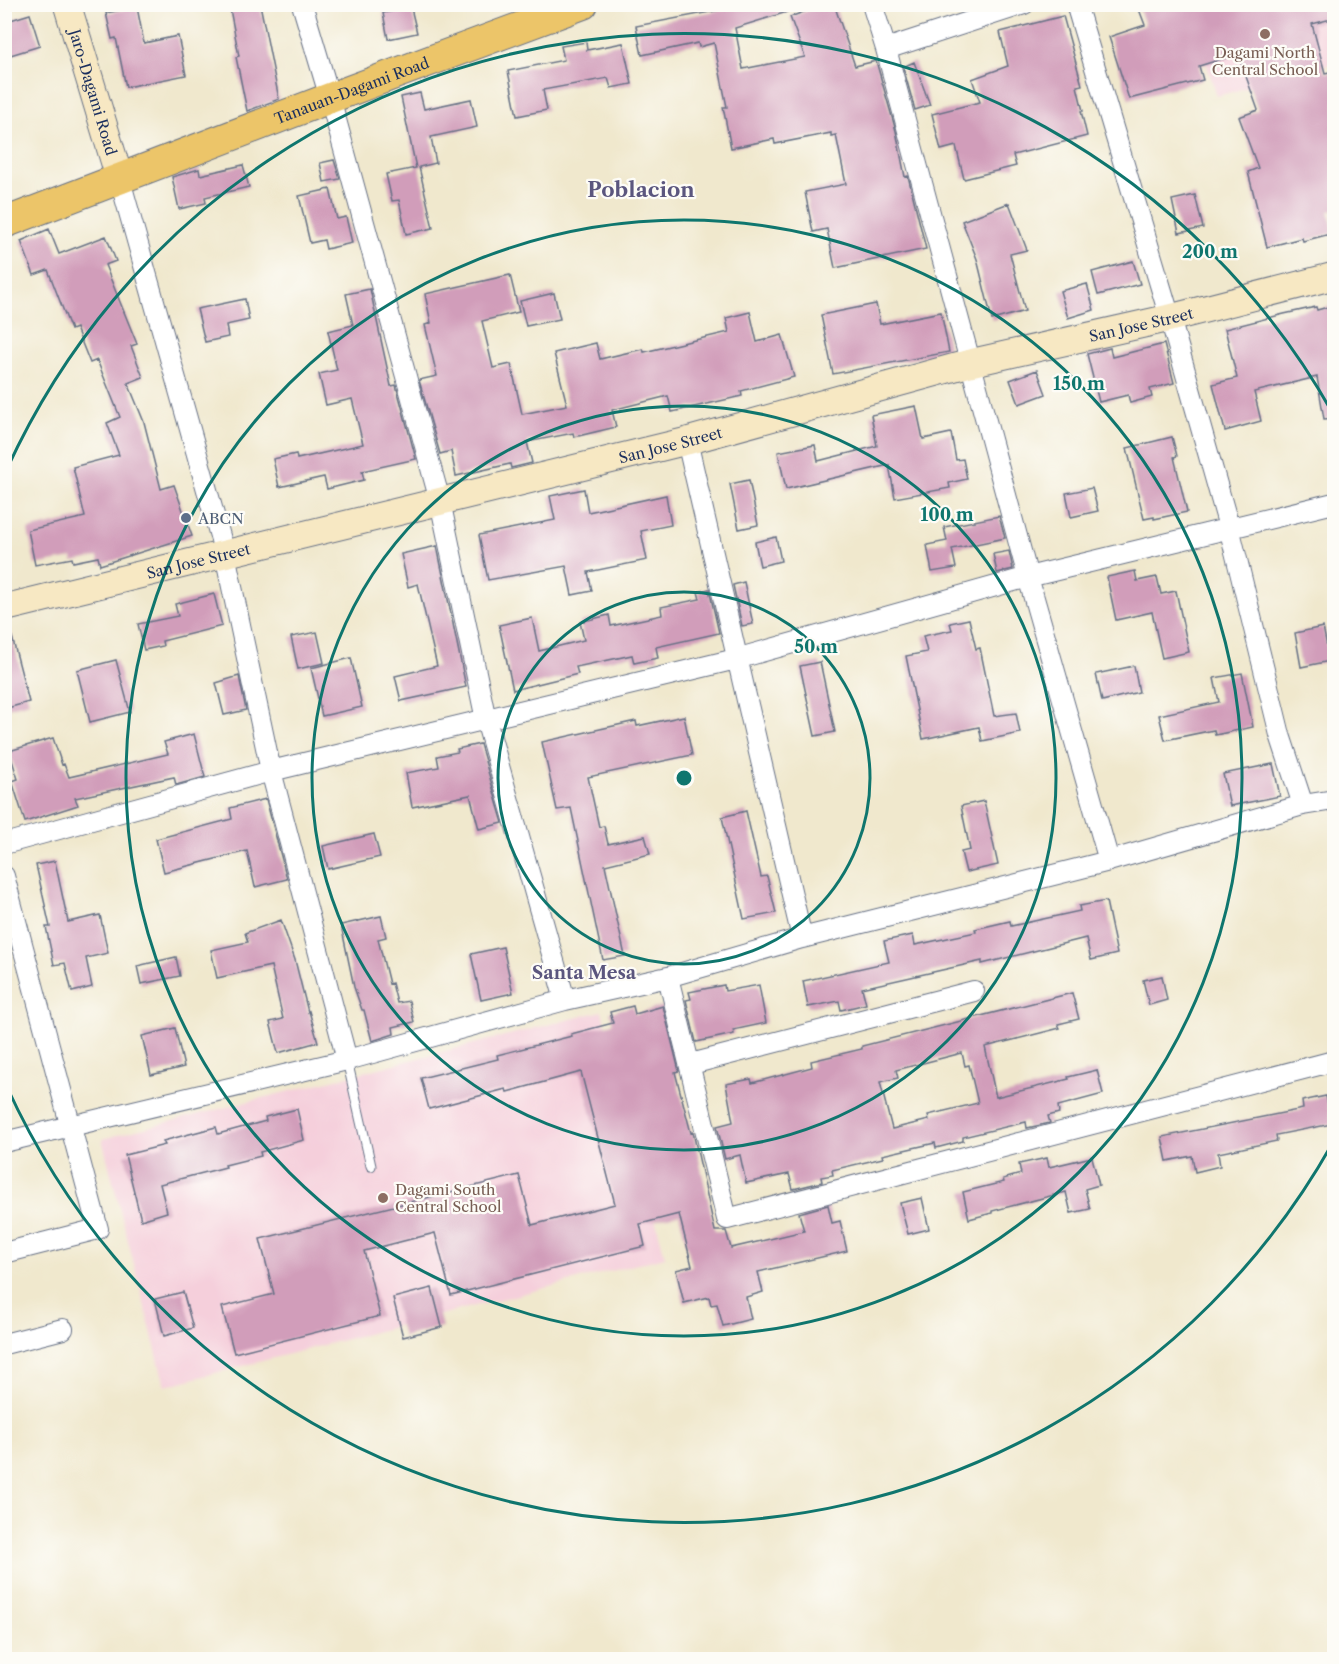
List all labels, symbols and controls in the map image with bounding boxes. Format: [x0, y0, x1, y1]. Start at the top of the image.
street label: Jaro-Dagami Road [65, 25, 121, 157]
marker: Dagami North Central School [1258, 27, 1272, 41]
place label: Dagami North Central School [1212, 43, 1319, 79]
street label: Tanauan-Dagami Road [271, 53, 432, 128]
district label: Poblacion [587, 177, 695, 202]
text: 200 m [1182, 241, 1238, 263]
street label: San Jose Street [1087, 303, 1196, 345]
text: 150 m [1053, 373, 1105, 395]
street label: San Jose Street [617, 422, 725, 467]
text: 100 m [920, 504, 974, 526]
place label: ABCN [197, 509, 244, 528]
marker: ABCN [179, 511, 193, 525]
street label: San Jose Street [144, 539, 253, 582]
text: 50 m [794, 636, 838, 658]
centre of rings [674, 768, 694, 788]
district label: Santa Mesa [532, 962, 637, 984]
place label: Dagami South Central School [395, 1180, 502, 1216]
marker: Dagami South Central School [376, 1191, 390, 1205]

